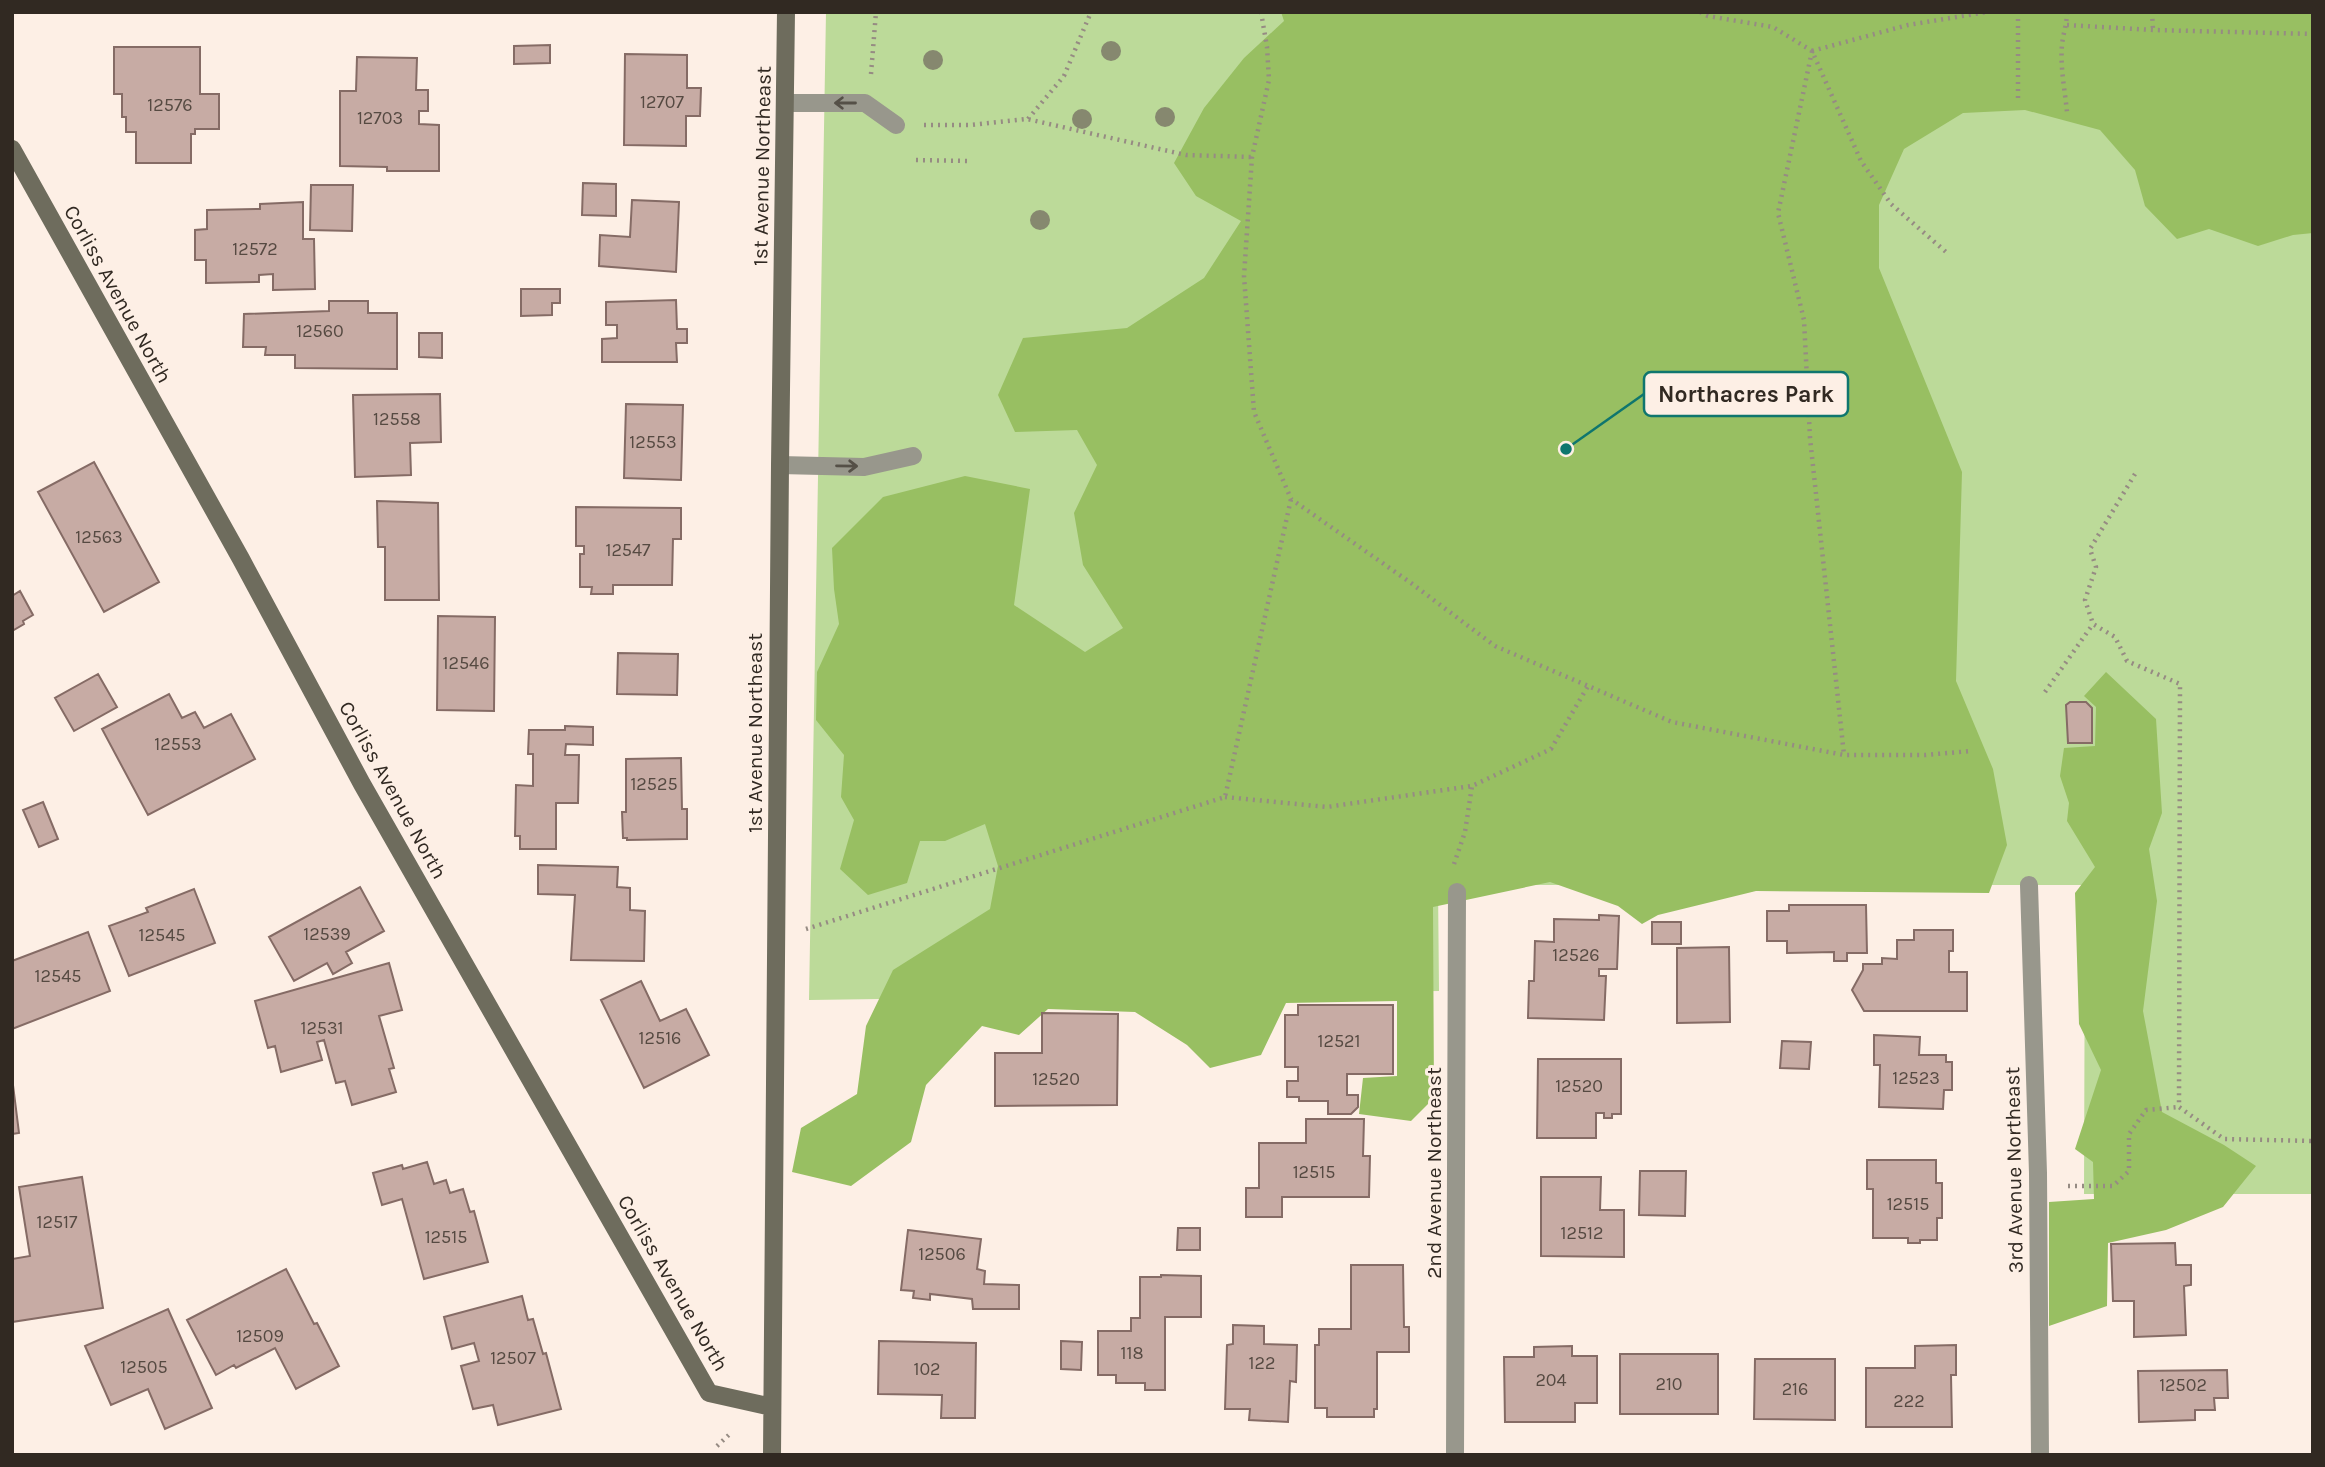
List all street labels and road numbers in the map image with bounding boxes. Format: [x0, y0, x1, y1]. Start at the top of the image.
street label: 1st Avenue Northeast [748, 66, 776, 266]
street label: Corliss Avenue North [59, 201, 177, 387]
street label: 1st Avenue Northeast [743, 633, 767, 833]
street label: Corliss Avenue North [334, 697, 452, 883]
street label: 3rd Avenue Northeast [2000, 1066, 2028, 1274]
street label: 2nd Avenue Northeast [1422, 1067, 1446, 1279]
street label: Corliss Avenue North [613, 1191, 733, 1375]

